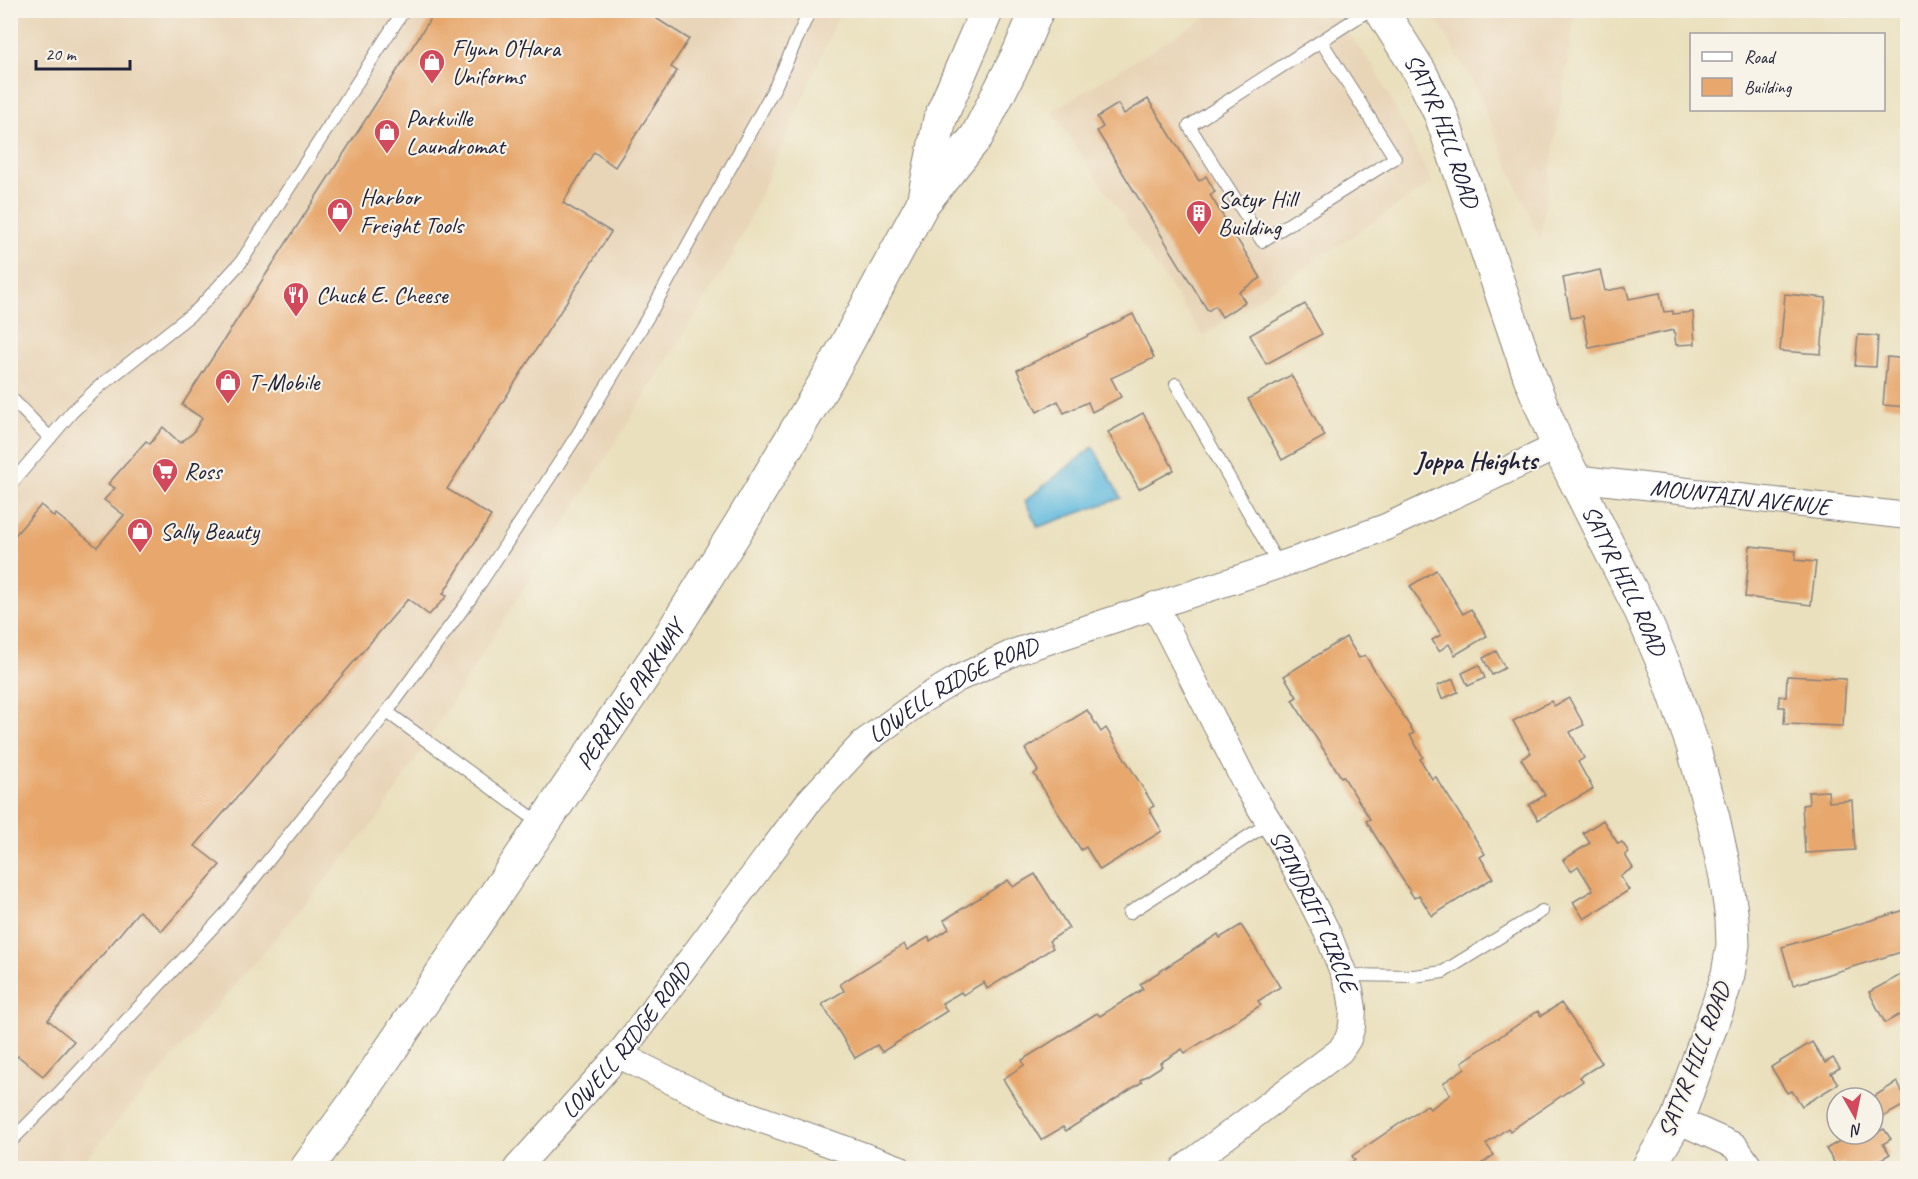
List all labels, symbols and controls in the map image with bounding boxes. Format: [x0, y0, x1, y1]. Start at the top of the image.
scale bar [36, 33, 130, 71]
place label: Flynn O’Hara Uniforms [452, 33, 561, 91]
legend [1690, 33, 1885, 111]
text: 20 m [45, 43, 78, 65]
text: Road [1744, 46, 1777, 68]
shop icon: Flynn O’Hara Uniforms [417, 47, 447, 85]
street label: SATYR HILL ROAD [1397, 48, 1487, 213]
text: Building [1744, 76, 1793, 98]
place label: Parkville Laundromat [406, 103, 507, 161]
shop icon: Parkville Laundromat [372, 117, 402, 155]
place label: Harbor Freight Tools [360, 182, 465, 240]
place label: Satyr Hill Building [1218, 184, 1301, 242]
shop icon: Harbor Freight Tools [325, 196, 355, 234]
building icon: Satyr Hill Building [1184, 198, 1214, 236]
restaurant icon: Chuck E. Cheese [281, 280, 311, 318]
place label: Chuck E. Cheese [316, 280, 450, 310]
shop icon: T-Mobile [213, 367, 243, 405]
place label: T-Mobile [248, 367, 322, 397]
district label: Joppa Heights [1413, 444, 1540, 477]
supermarket icon: Ross [150, 456, 180, 494]
place label: Ross [184, 456, 223, 486]
street label: MOUNTAIN AVENUE [1649, 472, 1834, 522]
street label: SATYR HILL ROAD [1575, 500, 1674, 662]
shop icon: Sally Beauty [125, 516, 155, 554]
place label: Sally Beauty [160, 516, 261, 546]
street label: PERRING PARKWAY [569, 611, 694, 775]
street label: LOWELL RIDGE ROAD [862, 630, 1044, 749]
street label: SPINDRIFT CIRCLE [1263, 824, 1365, 999]
street label: LOWELL RIDGE ROAD [554, 955, 699, 1124]
street label: SATYR HILL ROAD [1651, 977, 1738, 1141]
north arrow [1825, 1086, 1885, 1146]
text: N [1848, 1119, 1864, 1141]

